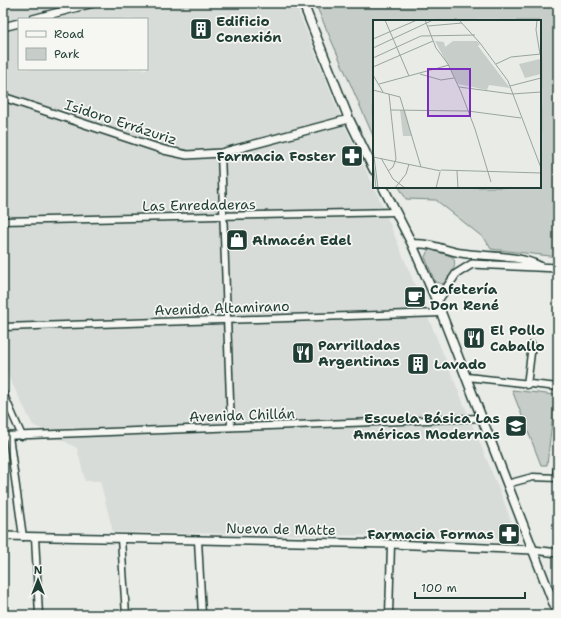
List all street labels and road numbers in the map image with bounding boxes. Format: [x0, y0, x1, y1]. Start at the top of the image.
street label: Isidoro Errázuriz [63, 95, 179, 149]
street label: Las Enredaderas [142, 195, 256, 215]
street label: Avenida Altamirano [154, 297, 290, 319]
street label: Avenida Chillán [189, 404, 296, 426]
street label: Nueva de Matte [226, 519, 336, 539]

